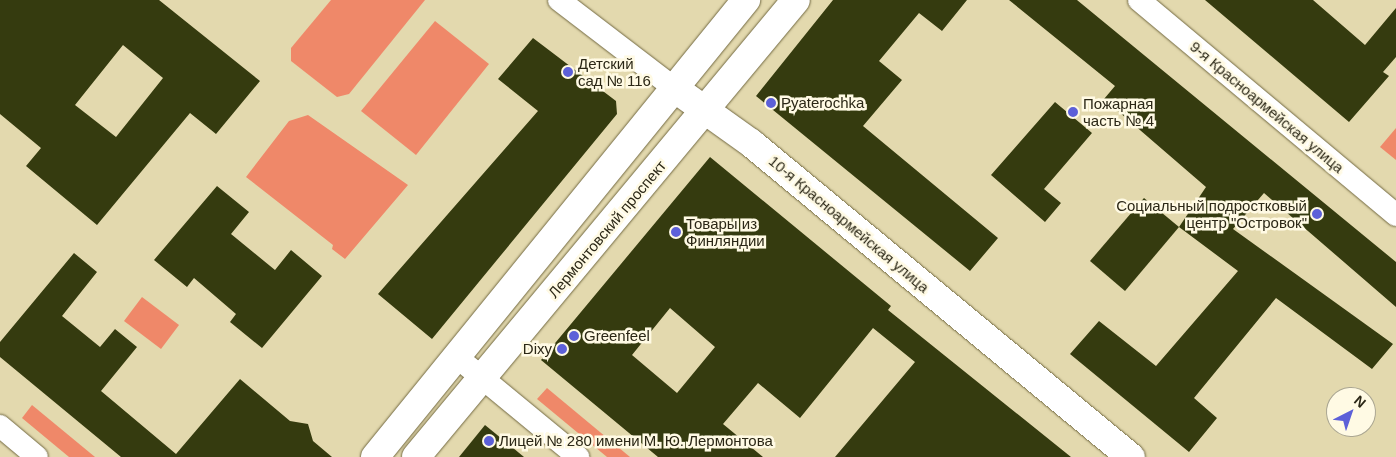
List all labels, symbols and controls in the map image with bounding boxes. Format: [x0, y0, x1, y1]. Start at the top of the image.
street label: 9-я Красноармейская улица [1186, 37, 1348, 177]
place label: Детский сад № 116 [578, 54, 651, 89]
marker: Детский сад № 116 [562, 66, 574, 78]
place label: Pyaterochka [781, 94, 864, 112]
place label: Пожарная часть № 4 [1083, 94, 1154, 129]
marker: Pyaterochka [765, 97, 777, 109]
marker: Пожарная часть № 4 [1067, 106, 1079, 118]
street label: 10-я Красноармейская улица [765, 152, 933, 296]
street label: Лермонтовский проспект [544, 157, 670, 301]
place label: Социальный подростковый центр "Островок" [1116, 196, 1307, 231]
marker: Социальный подростковый центр "Островок" [1311, 208, 1323, 220]
place label: Товары из Финляндии [686, 214, 765, 249]
marker: Товары из Финляндии [670, 226, 682, 238]
place label: Greenfeel [584, 327, 650, 345]
marker: Greenfeel [568, 330, 580, 342]
place label: Dixy [523, 340, 552, 358]
marker: Dixy [556, 343, 568, 355]
north arrow [1326, 387, 1376, 437]
text: N [1351, 392, 1369, 411]
place label: Лицей № 280 имени М. Ю. Лермонтова [499, 432, 773, 450]
marker: Лицей № 280 имени М. Ю. Лермонтова [483, 435, 495, 447]

